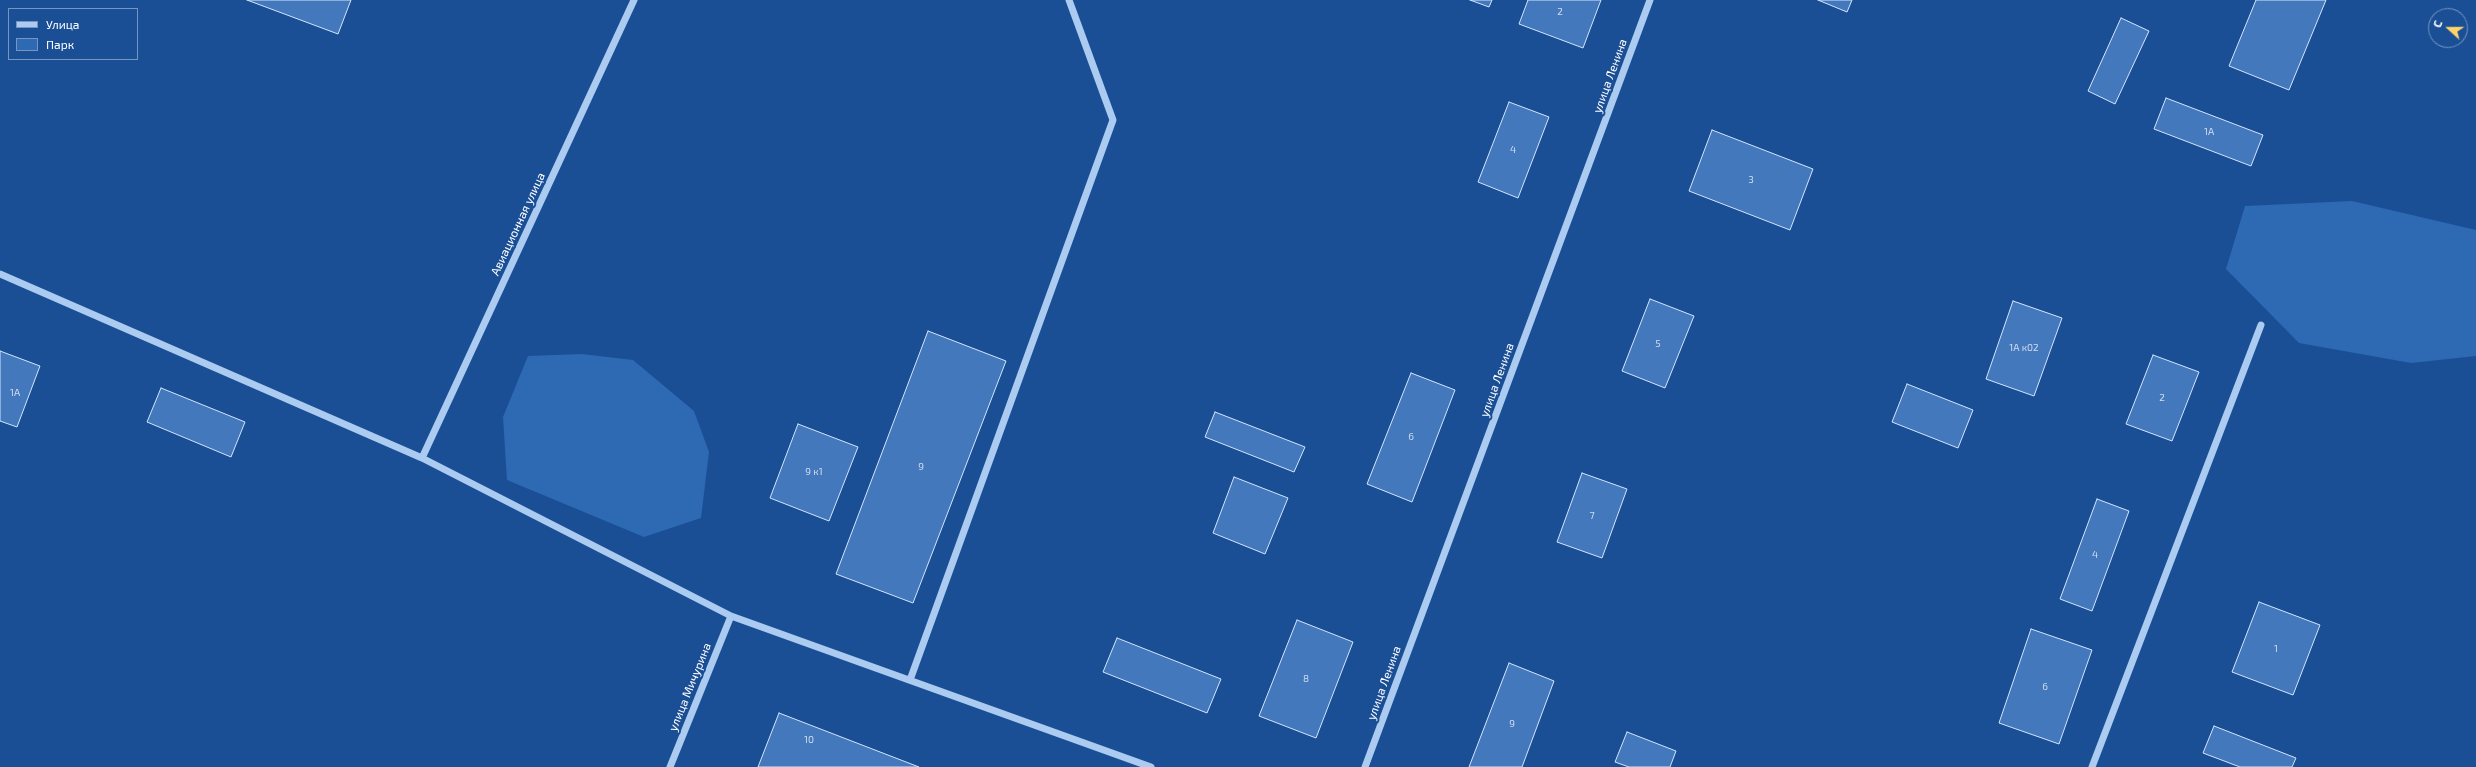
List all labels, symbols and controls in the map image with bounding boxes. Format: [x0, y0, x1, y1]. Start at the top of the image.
house number: 2 [1557, 6, 1563, 18]
legend [8, 8, 138, 60]
north arrow [2428, 8, 2468, 48]
text: Улица [46, 17, 79, 31]
text: С [2430, 19, 2444, 29]
text: Парк [46, 37, 74, 51]
street label: улица Ленина [1590, 37, 1630, 115]
house number: 1А [2204, 126, 2214, 138]
house number: 4 [1510, 144, 1516, 156]
street label: Авиационная улица [488, 170, 548, 278]
house number: 3 [1748, 174, 1754, 186]
house number: 5 [1655, 338, 1661, 350]
street label: улица Ленина [1477, 341, 1517, 419]
house number: 1А к02 [2009, 342, 2039, 354]
house number: 1А [10, 387, 20, 399]
house number: 2 [2159, 392, 2165, 404]
house number: 6 [1408, 431, 1414, 443]
house number: 9 [918, 461, 924, 473]
house number: 9 к1 [805, 466, 823, 478]
house number: 7 [1589, 510, 1595, 522]
house number: 4 [2092, 549, 2098, 561]
street label: улица Мичурина [666, 641, 714, 733]
house number: 1 [2274, 643, 2278, 655]
street label: улица Ленина [1364, 644, 1404, 722]
house number: 8 [1303, 673, 1309, 685]
house number: 6 [2042, 681, 2048, 693]
house number: 9 [1509, 718, 1515, 730]
house number: 10 [804, 734, 814, 746]

